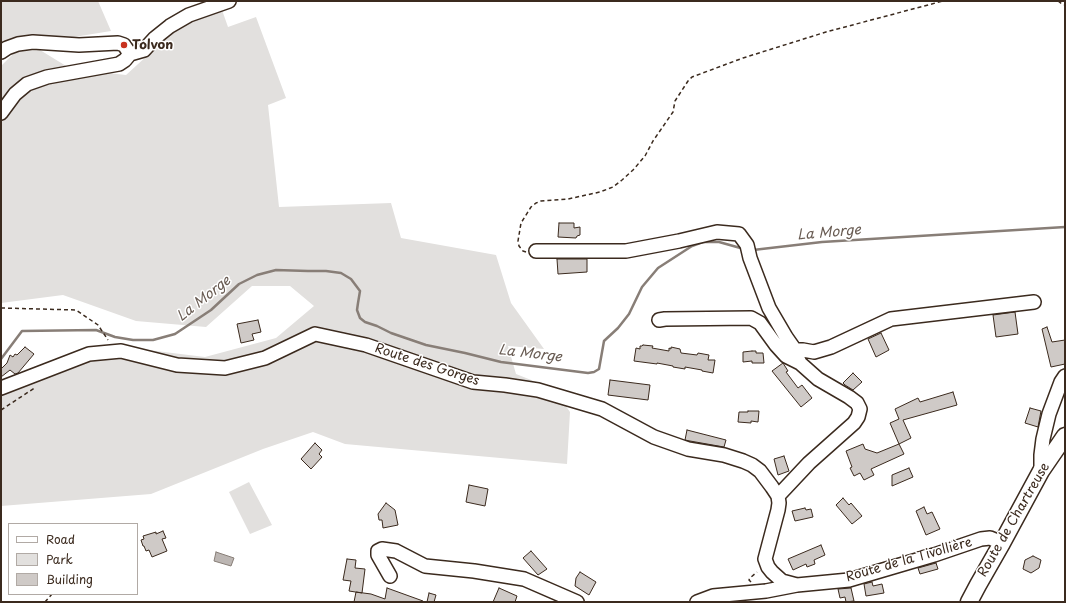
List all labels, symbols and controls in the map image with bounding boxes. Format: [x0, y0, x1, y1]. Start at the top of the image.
place label: Tolvon [132, 37, 173, 53]
marker: Tolvon [119, 40, 129, 50]
water label: La Morge [797, 222, 861, 244]
water label: La Morge [174, 273, 234, 325]
street label: Route des Gorges [373, 341, 481, 389]
water label: La Morge [497, 342, 563, 366]
street label: Route de Chartreuse [975, 460, 1053, 580]
legend [8, 523, 138, 595]
text: Road [46, 530, 75, 548]
street label: Route de la Tivollière [844, 535, 974, 585]
text: Park [46, 550, 73, 568]
text: Building [46, 570, 93, 588]

